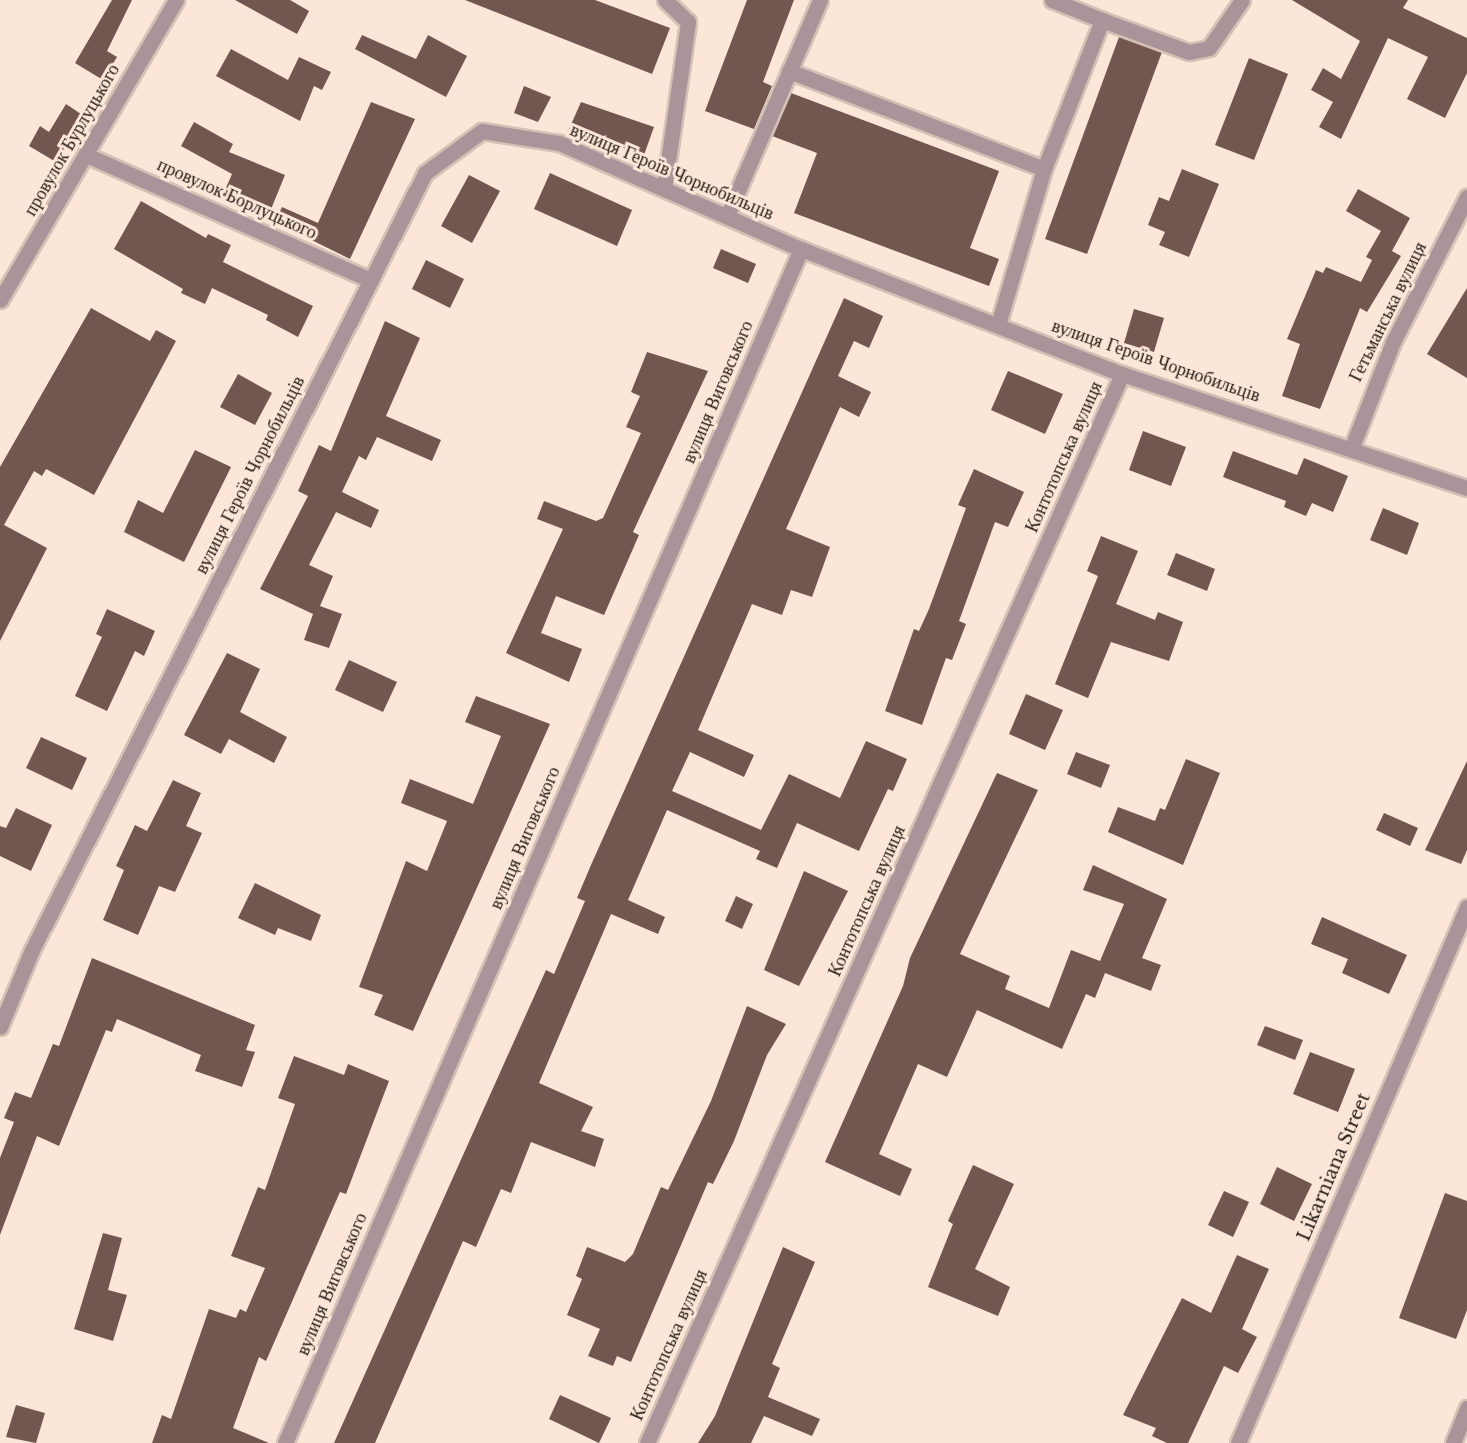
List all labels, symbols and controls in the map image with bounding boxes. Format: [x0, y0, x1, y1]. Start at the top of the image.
street label: провулок Бурлуцького [20, 60, 124, 220]
street label: вулиця Героїв Чорнобильців [567, 119, 777, 225]
street label: провулок Борлуцького [154, 154, 320, 244]
street label: Гетьманська вулиця [1345, 239, 1431, 385]
street label: вулиця Героїв Чорнобильців [1049, 315, 1263, 407]
street label: вулиця Виговського [678, 317, 758, 467]
street label: вулиця Героїв Чорнобильців [191, 373, 309, 577]
street label: Контотопська вулиця [1021, 378, 1107, 536]
street label: вулиця Виговського [485, 763, 565, 913]
street label: Контотопська вулиця [824, 822, 910, 980]
street label: Likarniana Street [1293, 1090, 1375, 1244]
street label: вулиця Виговського [292, 1209, 372, 1359]
street label: Контотопська вулиця [626, 1266, 712, 1424]

